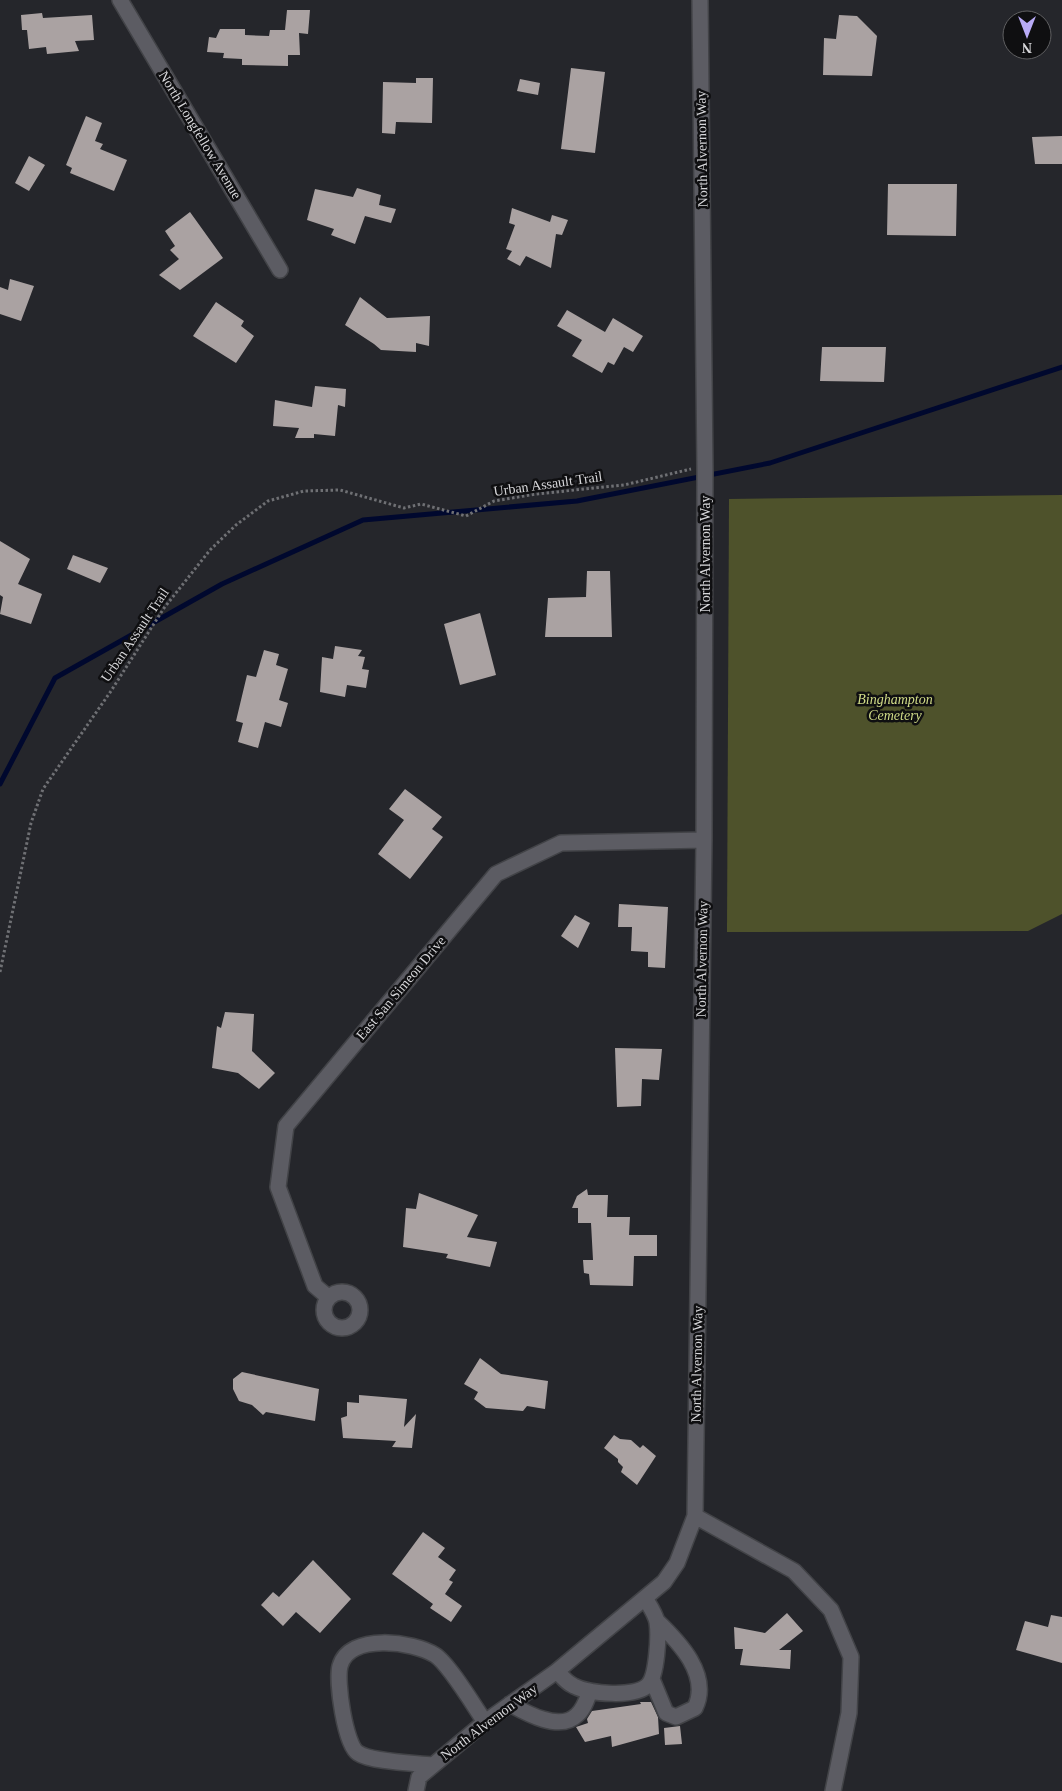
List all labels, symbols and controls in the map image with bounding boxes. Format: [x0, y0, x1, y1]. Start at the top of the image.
north arrow [1002, 10, 1052, 60]
text: N [1022, 40, 1032, 55]
street label: North Longfellow Avenue [156, 68, 244, 202]
street label: North Alvernon Way [693, 90, 711, 208]
street label: Urban Assault Trail [493, 469, 603, 499]
street label: North Alvernon Way [698, 496, 713, 612]
street label: Urban Assault Trail [98, 585, 172, 685]
park label: Binghampton Cemetery [857, 692, 933, 723]
street label: North Alvernon Way [693, 900, 711, 1018]
street label: East San Simeon Drive [353, 933, 449, 1043]
street label: North Alvernon Way [688, 1305, 706, 1423]
street label: North Alvernon Way [438, 1681, 540, 1763]

